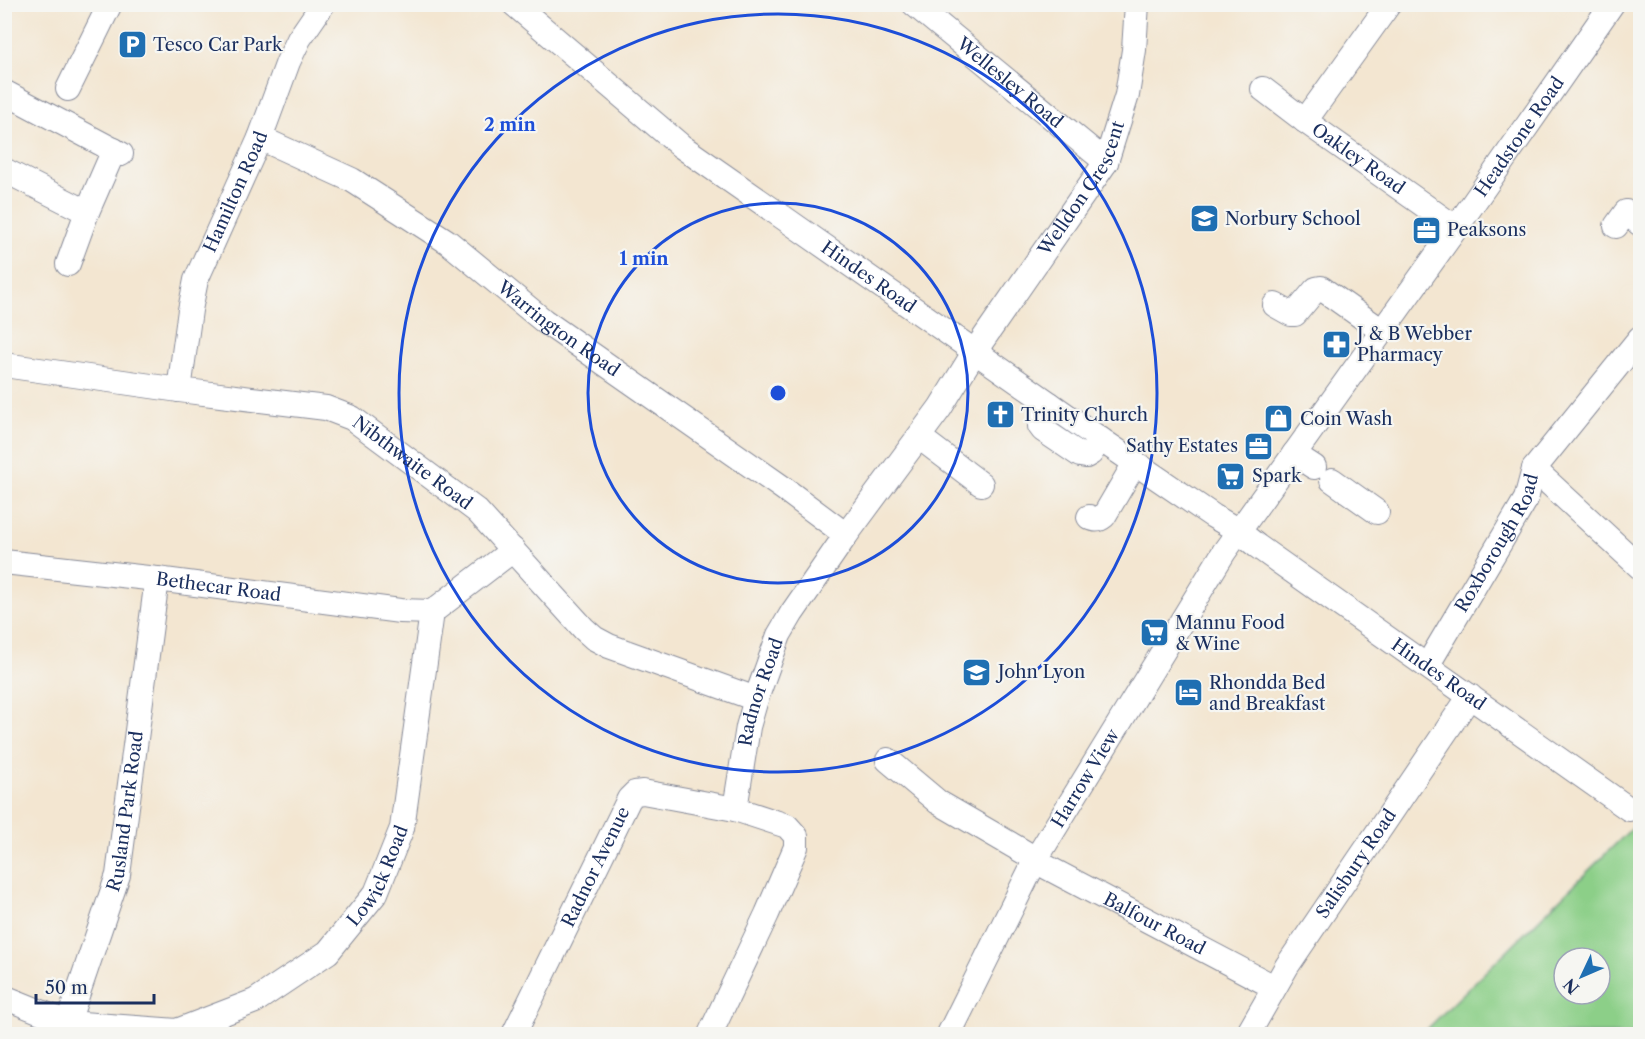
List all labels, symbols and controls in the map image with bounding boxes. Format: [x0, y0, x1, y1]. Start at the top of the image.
parking icon: Tesco Car Park [116, 29, 148, 61]
street label: Wellesley Road [951, 32, 1067, 133]
place label: Tesco Car Park [153, 34, 284, 56]
street label: Headstone Road [1470, 72, 1569, 201]
text: 2 min [484, 114, 537, 136]
street label: Welldon Crescent [1033, 118, 1129, 260]
street label: Oakley Road [1307, 118, 1409, 199]
street label: Hamilton Road [199, 128, 272, 256]
school or university icon: Norbury School [1188, 203, 1220, 235]
place label: Norbury School [1225, 208, 1361, 230]
office icon: Peaksons [1410, 214, 1442, 246]
place label: Peaksons [1447, 219, 1526, 241]
street label: Hindes Road [817, 236, 920, 318]
text: 1 min [619, 248, 669, 270]
street label: Warrington Road [492, 275, 624, 381]
place label: J & B Webber Pharmacy [1354, 323, 1472, 366]
pharmacy icon: J & B Webber Pharmacy [1320, 328, 1352, 360]
centre of rings [768, 383, 788, 403]
church icon: Trinity Church [984, 399, 1016, 431]
shop icon: Coin Wash [1263, 403, 1295, 435]
place label: Trinity Church [1021, 404, 1148, 426]
place label: Coin Wash [1300, 408, 1393, 430]
street label: Nibthwaite Road [348, 411, 477, 515]
office icon: Sathy Estates [1243, 430, 1275, 462]
place label: Sathy Estates [1126, 435, 1238, 457]
supermarket icon: Spark [1215, 460, 1247, 492]
place label: Spark [1252, 465, 1303, 487]
street label: Roxborough Road [1450, 471, 1543, 616]
street label: Bethecar Road [155, 568, 282, 606]
place label: Mannu Food & Wine [1175, 612, 1285, 655]
supermarket icon: Mannu Food & Wine [1138, 617, 1170, 649]
street label: Hindes Road [1387, 634, 1490, 715]
street label: Radnor Road [734, 635, 788, 748]
school or university icon: John Lyon [961, 656, 993, 688]
place label: John Lyon [995, 661, 1085, 683]
place label: Rhondda Bed and Breakfast [1209, 672, 1326, 715]
hotel icon: Rhondda Bed and Breakfast [1172, 677, 1204, 709]
street label: Harrow View [1047, 724, 1125, 832]
street label: Rusland Park Road [102, 730, 148, 895]
street label: Radnor Avenue [557, 803, 635, 931]
street label: Salisbury Road [1312, 805, 1401, 923]
street label: Lowick Road [342, 822, 413, 931]
street label: Balfour Road [1100, 888, 1209, 960]
north arrow [1552, 946, 1612, 1006]
scale bar [36, 967, 154, 1005]
text: N [1559, 974, 1583, 998]
text: 50 m [45, 977, 88, 999]

